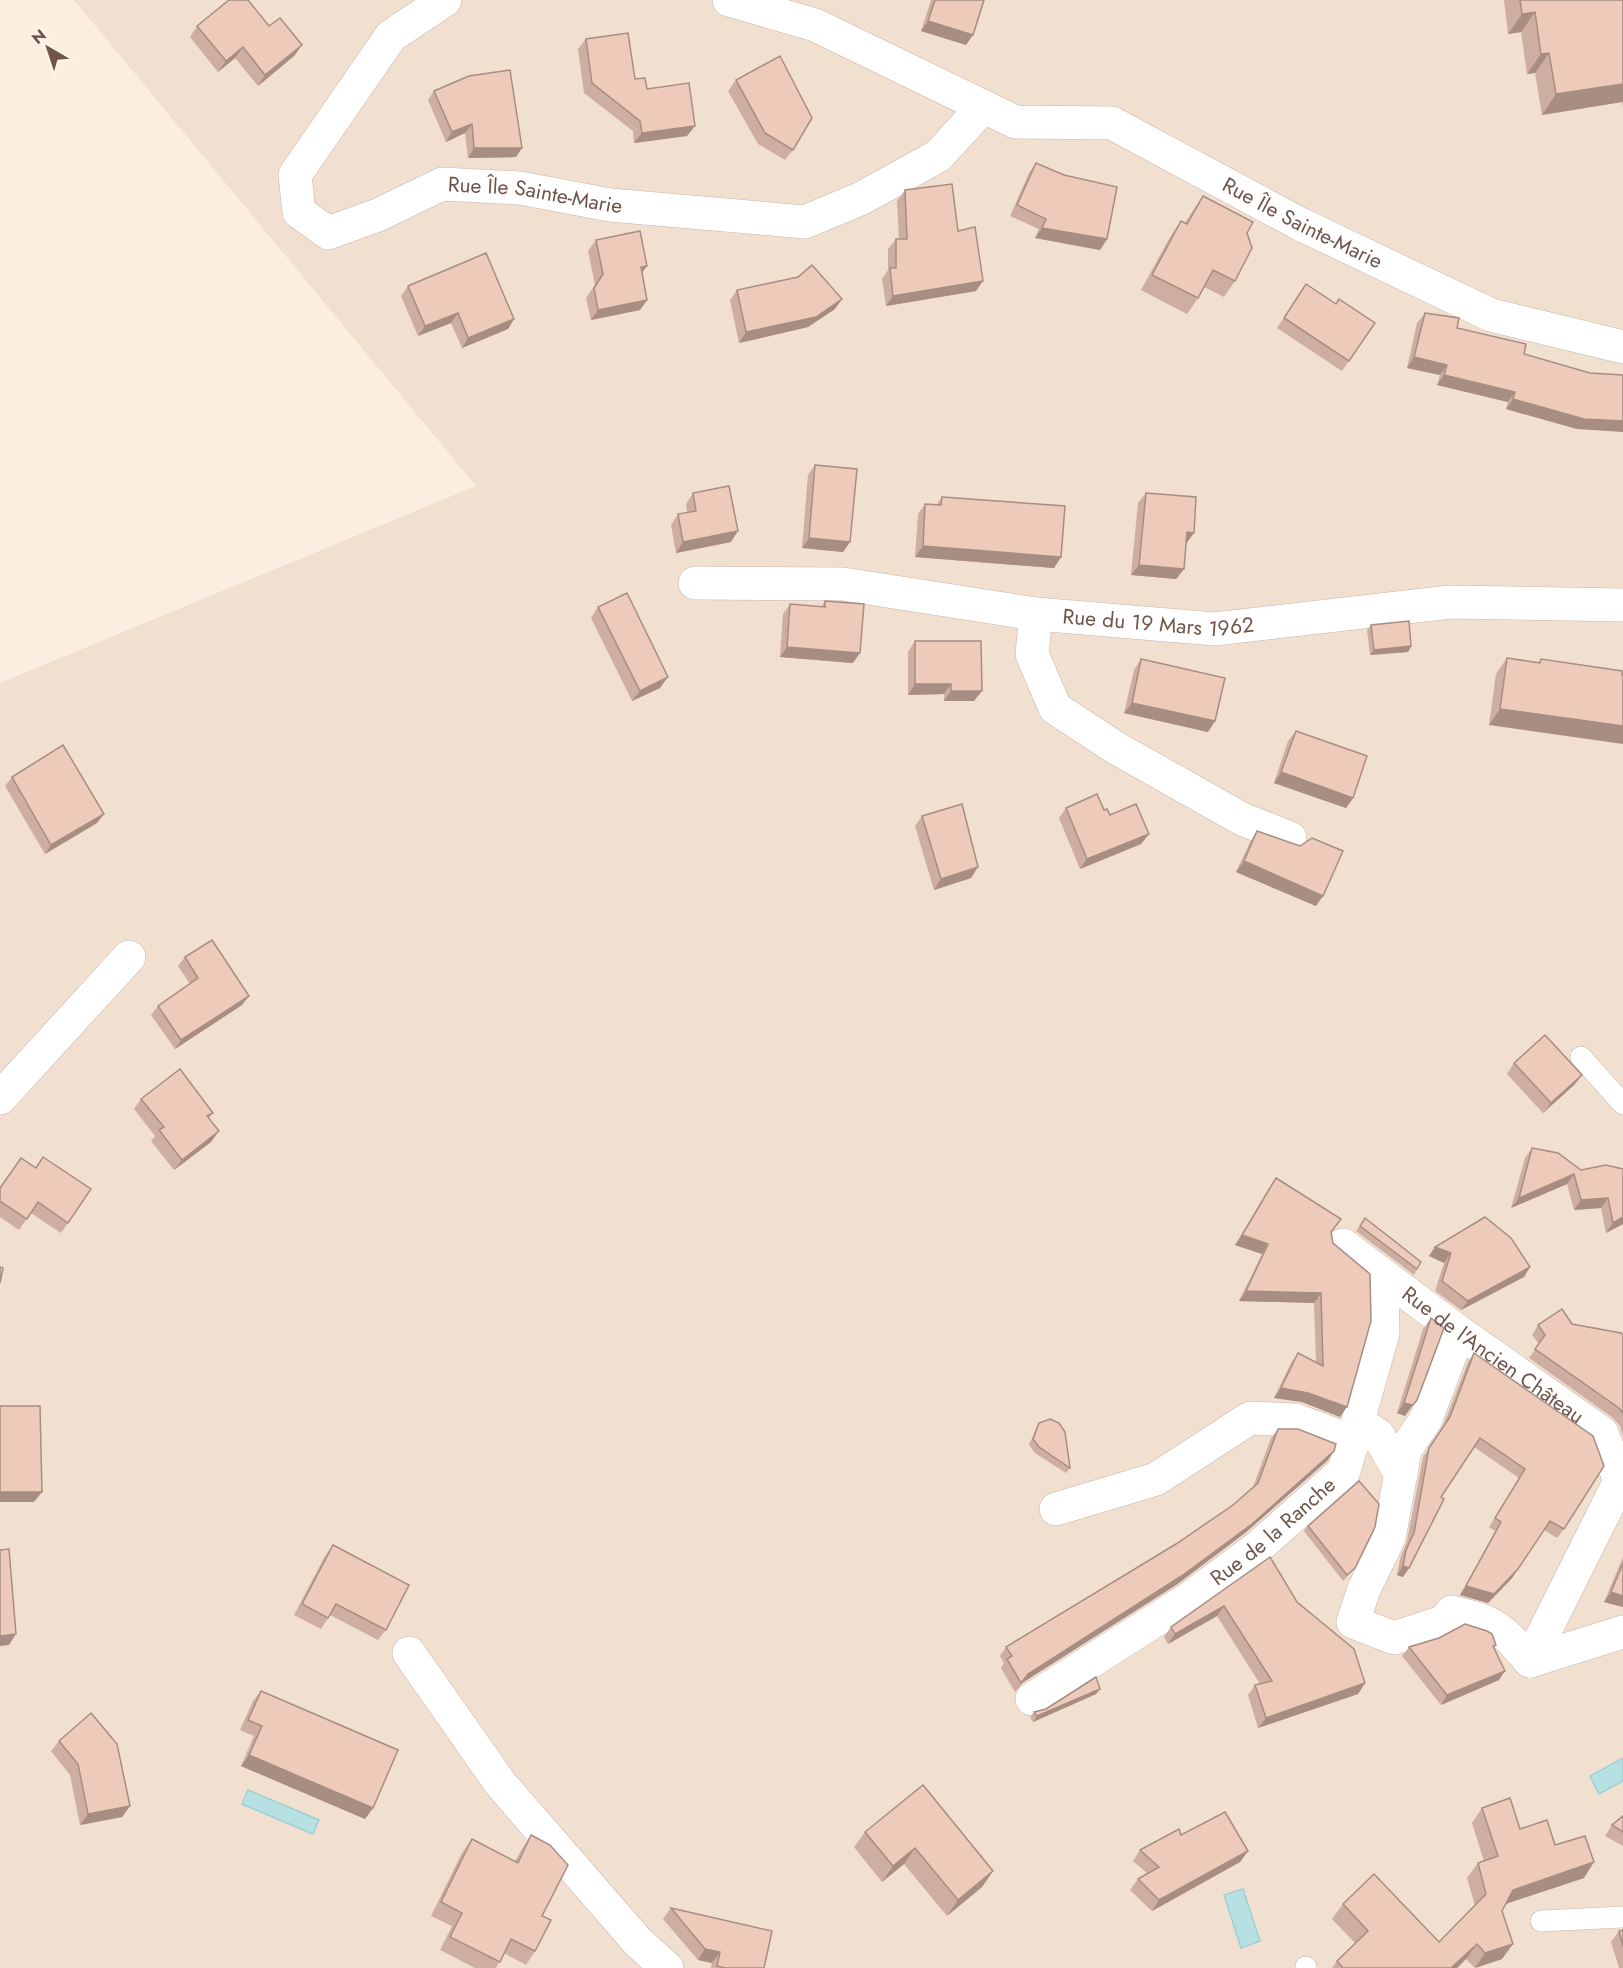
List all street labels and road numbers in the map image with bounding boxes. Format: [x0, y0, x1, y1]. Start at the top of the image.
street label: Rue Île Sainte-Marie [447, 169, 624, 221]
street label: Rue Île Sainte-Marie [1217, 170, 1388, 276]
street label: Rue du 19 Mars 1962 [1061, 601, 1255, 644]
street label: Rue de l'Ancien Château [1396, 1279, 1590, 1431]
street label: Rue de la Ranche [1204, 1470, 1342, 1593]

